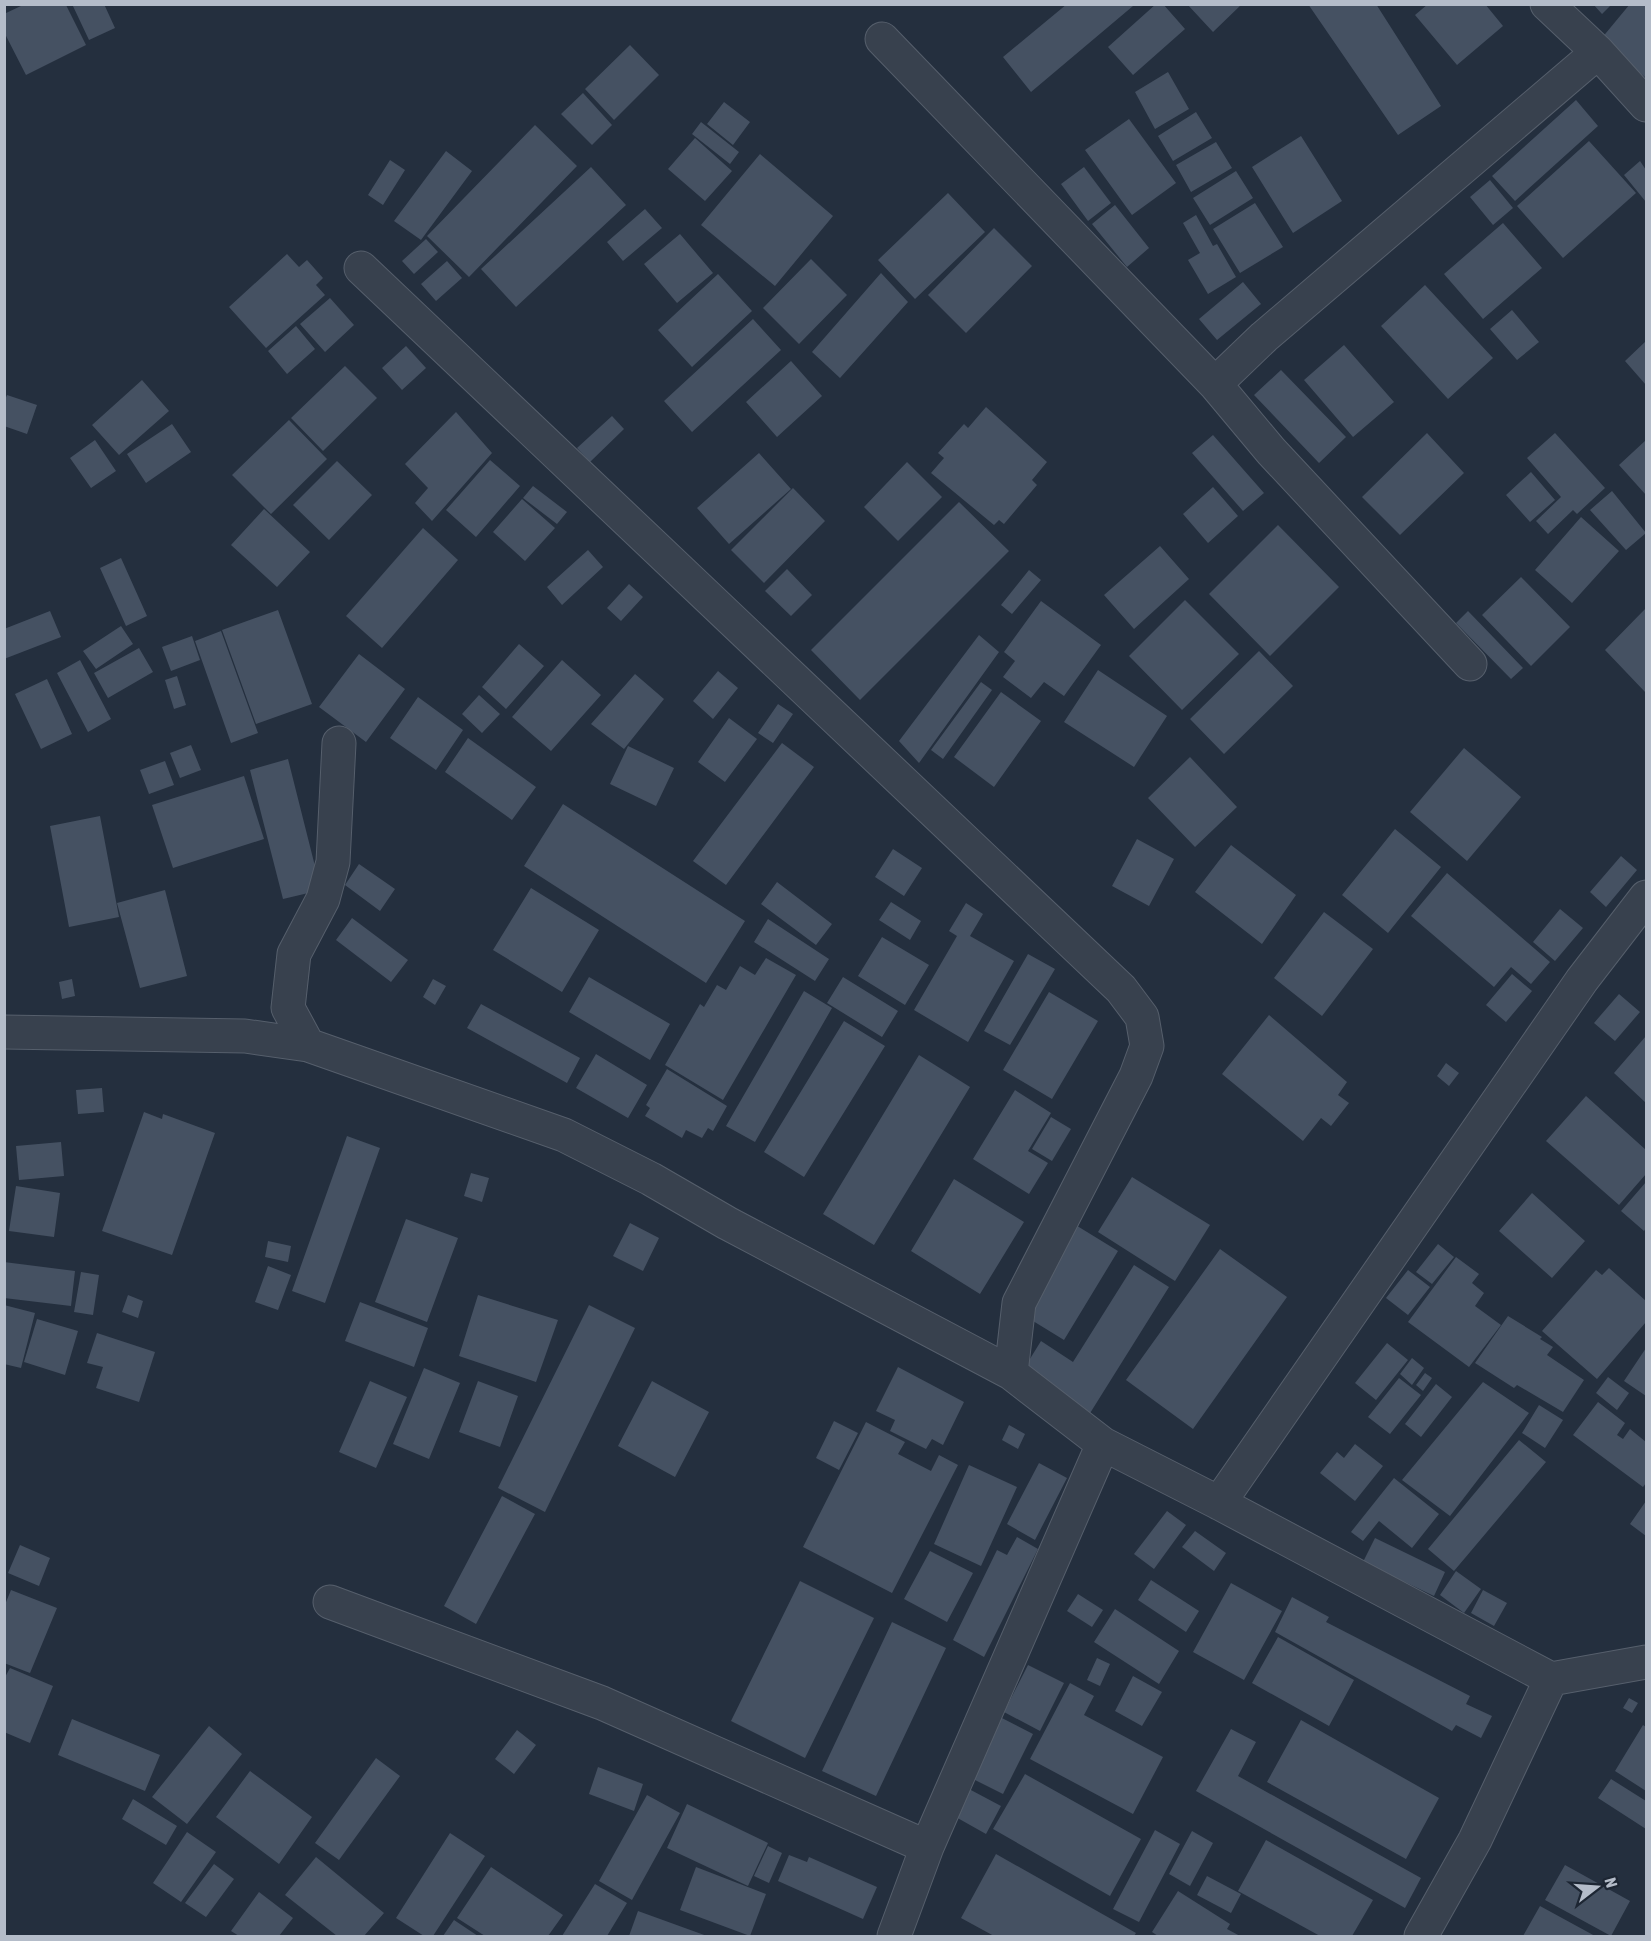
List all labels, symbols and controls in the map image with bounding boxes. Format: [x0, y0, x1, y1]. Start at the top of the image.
north arrow [1567, 1857, 1627, 1917]
text: N [1601, 1875, 1621, 1890]

